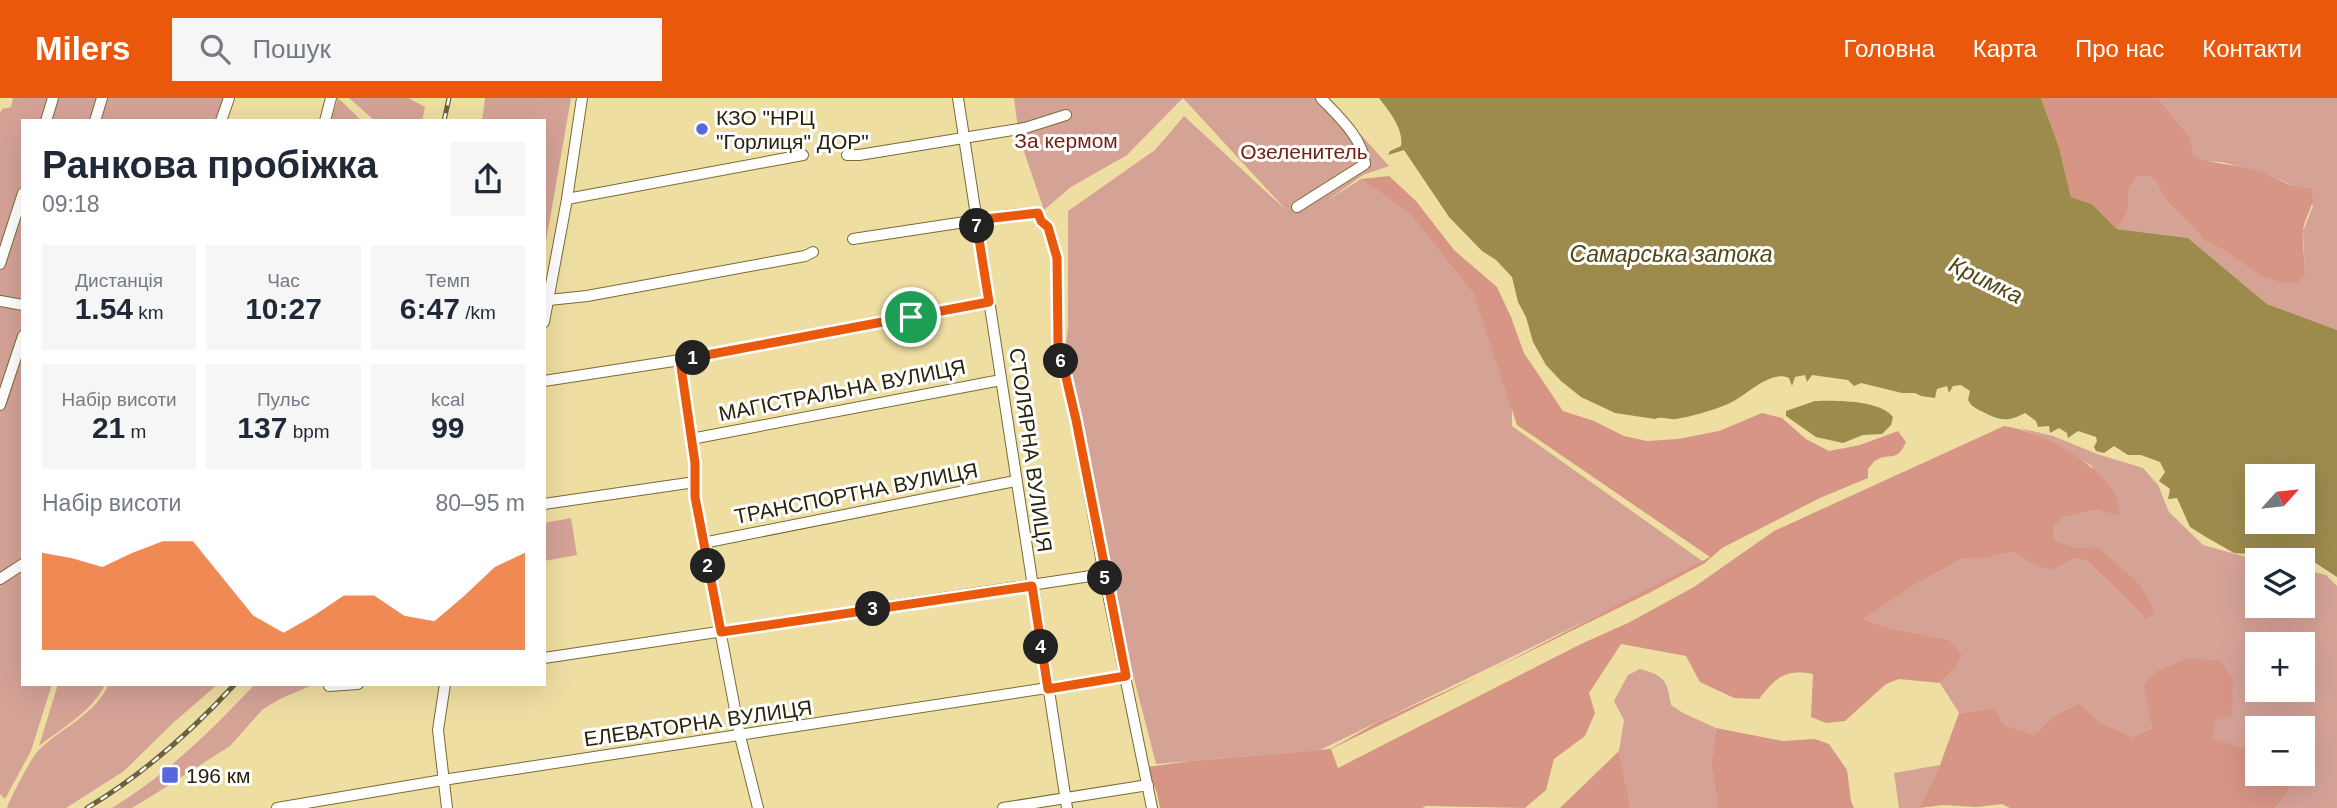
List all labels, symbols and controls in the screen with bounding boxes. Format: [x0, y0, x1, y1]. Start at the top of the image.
search box [172, 18, 662, 81]
text: Milers [35, 30, 130, 67]
icon: search [196, 30, 234, 68]
text: Пошук [252, 34, 331, 64]
text: Головна [1844, 35, 1935, 62]
text: Карта [1973, 35, 2037, 62]
text: Про нас [2075, 35, 2164, 62]
text: Контакти [2202, 35, 2302, 62]
place label: КЗО "НРЦ "Горлиця" ДОР" [716, 106, 869, 153]
marker: КЗО "НРЦ "Горлиця" ДОР" [694, 121, 710, 137]
park label: За кермом [1014, 129, 1118, 152]
park label: Озеленитель [1240, 140, 1368, 163]
button: share [451, 142, 525, 216]
text: Ранкова пробіжка [42, 144, 378, 186]
text: 09:18 [42, 191, 100, 217]
pin: 7 [960, 208, 995, 244]
text: 7 [971, 215, 982, 236]
water label: Самарська затока [1569, 241, 1773, 267]
water label: Кримка [1945, 251, 2027, 309]
text: Дистанція [75, 270, 163, 291]
text: Час [267, 270, 300, 291]
text: Темп [426, 270, 470, 291]
pin [881, 287, 941, 347]
text: 1.54 [75, 292, 133, 325]
text: 10:27 [245, 292, 322, 325]
text: 6:47 [400, 292, 460, 325]
icon: arrive [892, 298, 930, 336]
text: km [133, 302, 164, 323]
text: /km [460, 302, 496, 323]
pin: 1 [676, 341, 710, 376]
pin: 6 [1044, 344, 1078, 378]
street label: СТОЛЯРНА ВУЛИЦЯ [1005, 346, 1057, 554]
text: 1 [687, 347, 698, 368]
text: 6 [1055, 350, 1066, 371]
street label: МАГІСТРАЛЬНА ВУЛИЦЯ [717, 355, 967, 425]
text: Набір висоти [62, 389, 177, 410]
text: Пульс [257, 389, 310, 410]
text: kcal [431, 389, 465, 410]
text: 21 [92, 411, 125, 444]
text: 137 [237, 411, 287, 444]
text: 99 [431, 411, 465, 444]
text: m [125, 421, 146, 442]
text: bpm [287, 421, 330, 442]
street label: ТРАНСПОРТНА ВУЛИЦЯ [732, 458, 980, 528]
north arrow [2245, 464, 2315, 534]
map controls [2245, 464, 2315, 786]
text: Набір висоти [42, 490, 181, 516]
text: 80–95 m [435, 490, 525, 516]
pin: 2 [690, 548, 726, 584]
button: layers [2245, 548, 2315, 618]
text: 2 [702, 555, 713, 576]
pin: 5 [1088, 560, 1122, 596]
text: 5 [1099, 567, 1110, 588]
pin: 3 [856, 592, 890, 626]
text: 3 [867, 598, 878, 619]
pin: 4 [1024, 630, 1058, 664]
button: + [2245, 632, 2315, 702]
text: 4 [1035, 636, 1046, 657]
street label: ЕЛЕВАТОРНА ВУЛИЦЯ [582, 696, 814, 750]
button: − [2245, 716, 2315, 786]
place label: 196 км [186, 764, 251, 787]
marker: 196 км [160, 765, 180, 785]

